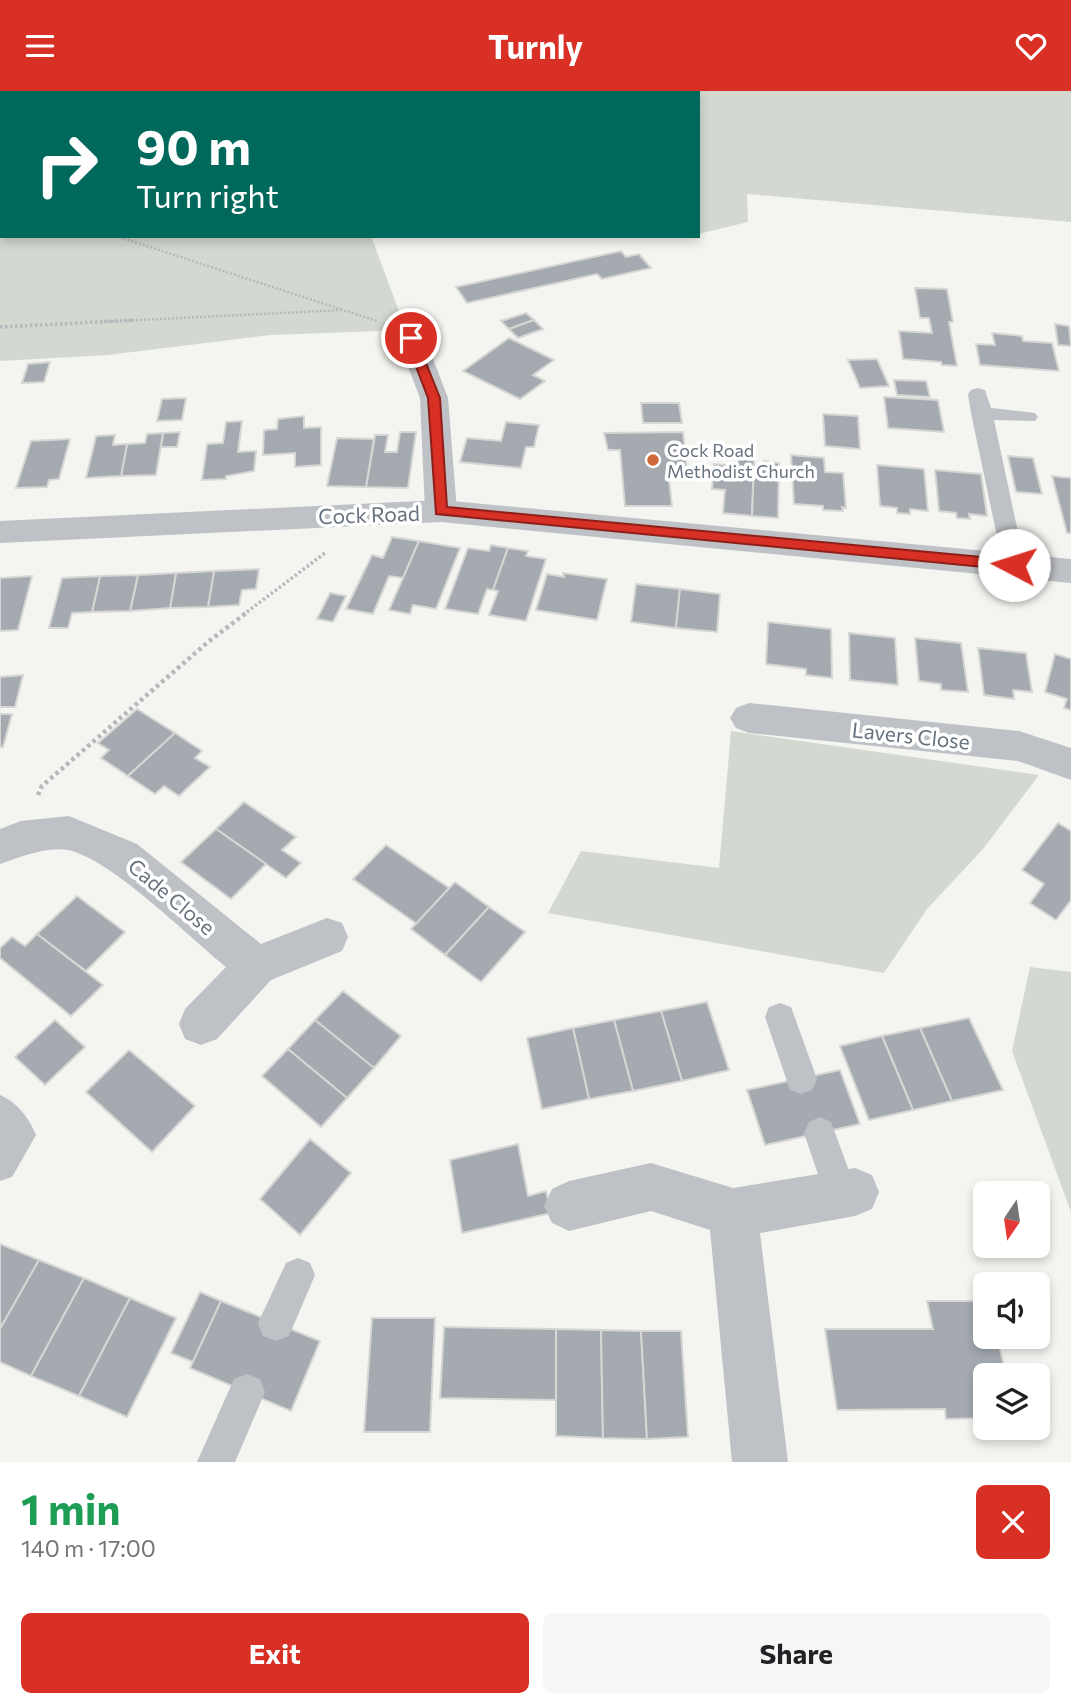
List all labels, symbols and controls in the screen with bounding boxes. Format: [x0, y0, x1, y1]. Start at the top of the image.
text: Turnly [488, 26, 583, 66]
icon: menu [21, 27, 59, 65]
icon: heart [1012, 27, 1050, 65]
text: 90 m [136, 115, 251, 175]
icon: right [21, 119, 112, 210]
text: Turn right [136, 175, 279, 215]
pin [381, 308, 441, 368]
icon: arrive [392, 319, 430, 357]
place label: Cock Road Methodist Church [667, 439, 815, 482]
marker: Cock Road Methodist Church [645, 452, 661, 468]
street label: Cock Road [318, 500, 420, 528]
position arrow [977, 528, 1051, 602]
street label: Lavers Close [851, 716, 971, 754]
street label: Cade Close [124, 853, 220, 939]
north arrow [973, 1181, 1050, 1258]
map controls [973, 1181, 1050, 1440]
button: sound [973, 1272, 1050, 1349]
button: layers [973, 1363, 1050, 1440]
text: 1 min [21, 1482, 121, 1534]
button: close [976, 1485, 1050, 1559]
text: 140 m · 17:00 [21, 1534, 156, 1562]
button: Exit [21, 1613, 529, 1693]
button: Share [543, 1613, 1050, 1693]

